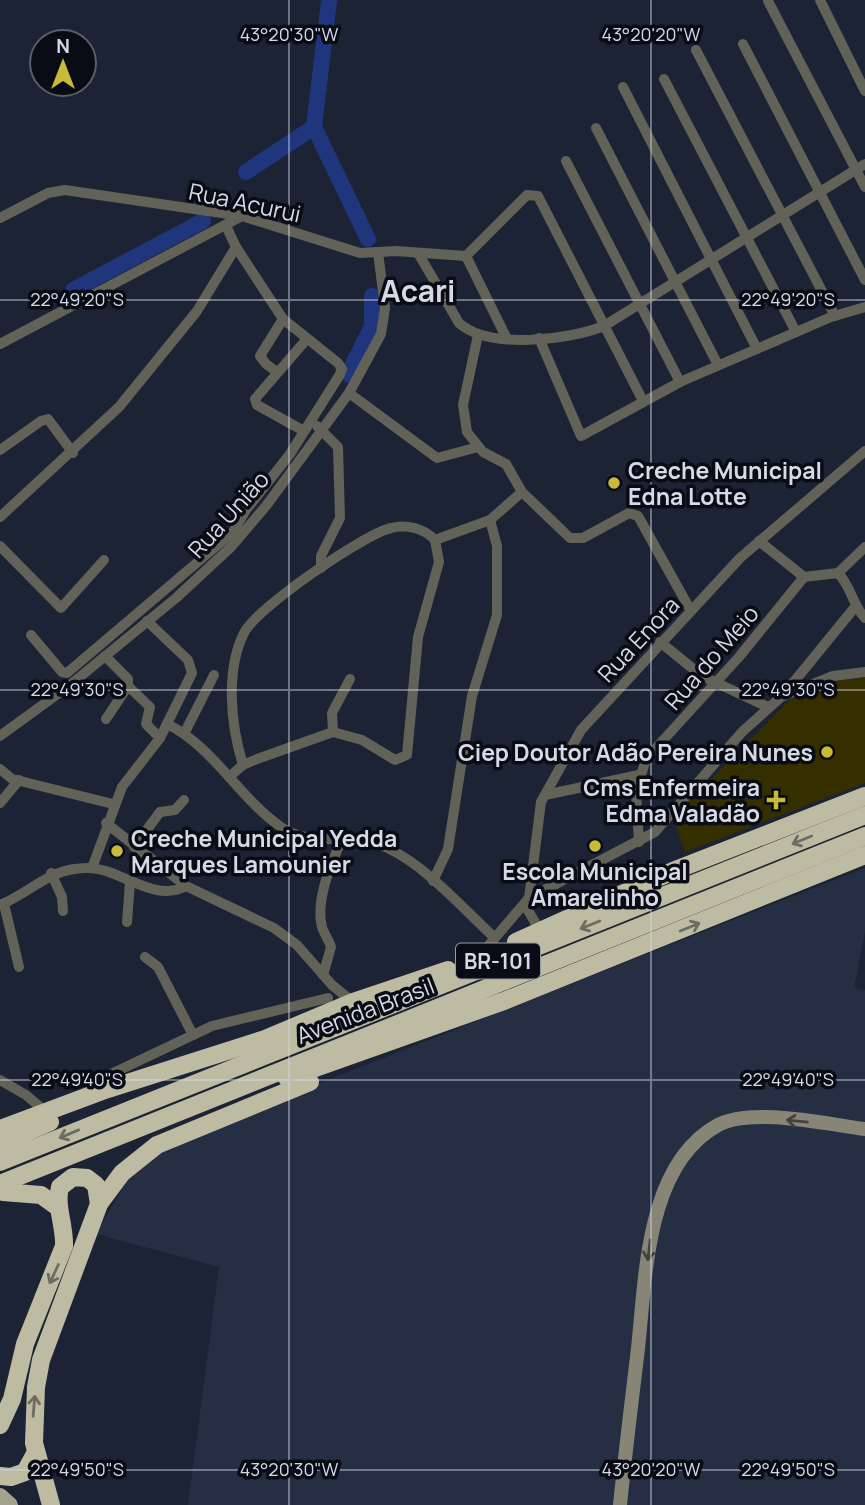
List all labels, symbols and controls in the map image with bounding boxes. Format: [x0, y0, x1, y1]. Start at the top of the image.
text: 43°20'30"W [240, 22, 338, 46]
text: 43°20'20"W [602, 22, 701, 46]
north arrow [28, 28, 98, 98]
text: N [56, 33, 70, 59]
street label: Rua Acurui [186, 175, 304, 229]
district label: Acari [381, 270, 455, 311]
text: 22°49'20"S [30, 287, 124, 311]
text: 22°49'20"S [741, 287, 835, 311]
place label: Creche Municipal Edna Lotte [628, 454, 822, 512]
street label: Rua União [180, 463, 276, 565]
marker: Creche Municipal Edna Lotte [606, 475, 622, 491]
street label: Rua Enora [590, 589, 686, 689]
street label: Rua do Meio [657, 598, 765, 716]
text: 22°49'30"S [30, 677, 124, 701]
text: 22°49'30"S [741, 677, 835, 701]
place label: Ciep Doutor Adão Pereira Nunes [458, 736, 813, 768]
marker: Ciep Doutor Adão Pereira Nunes [819, 744, 835, 760]
place label: Cms Enfermeira Edma Valadão [583, 771, 760, 829]
marker: Cms Enfermeira Edma Valadão [766, 790, 786, 810]
place label: Creche Municipal Yedda Marques Lamounier [131, 822, 397, 880]
one-way arrow [791, 835, 813, 848]
marker: Escola Municipal Amarelinho [587, 838, 603, 854]
marker: Creche Municipal Yedda Marques Lamounier [109, 843, 125, 859]
place label: Escola Municipal Amarelinho [502, 855, 688, 913]
one-way arrow [580, 919, 602, 932]
one-way arrow [678, 920, 700, 933]
road number: BR-101 [456, 944, 540, 978]
street label: Avenida Brasil [291, 969, 439, 1051]
text: 22°49'40"S [31, 1067, 123, 1091]
text: 22°49'40"S [742, 1067, 834, 1091]
one-way arrow [786, 1114, 809, 1127]
one-way arrow [59, 1128, 80, 1141]
one-way arrow [643, 1238, 656, 1261]
one-way arrow [47, 1263, 61, 1284]
one-way arrow [28, 1395, 41, 1417]
text: 22°49'50"S [30, 1457, 124, 1481]
text: 43°20'30"W [240, 1457, 338, 1481]
text: 43°20'20"W [602, 1457, 701, 1481]
text: 22°49'50"S [741, 1457, 835, 1481]

